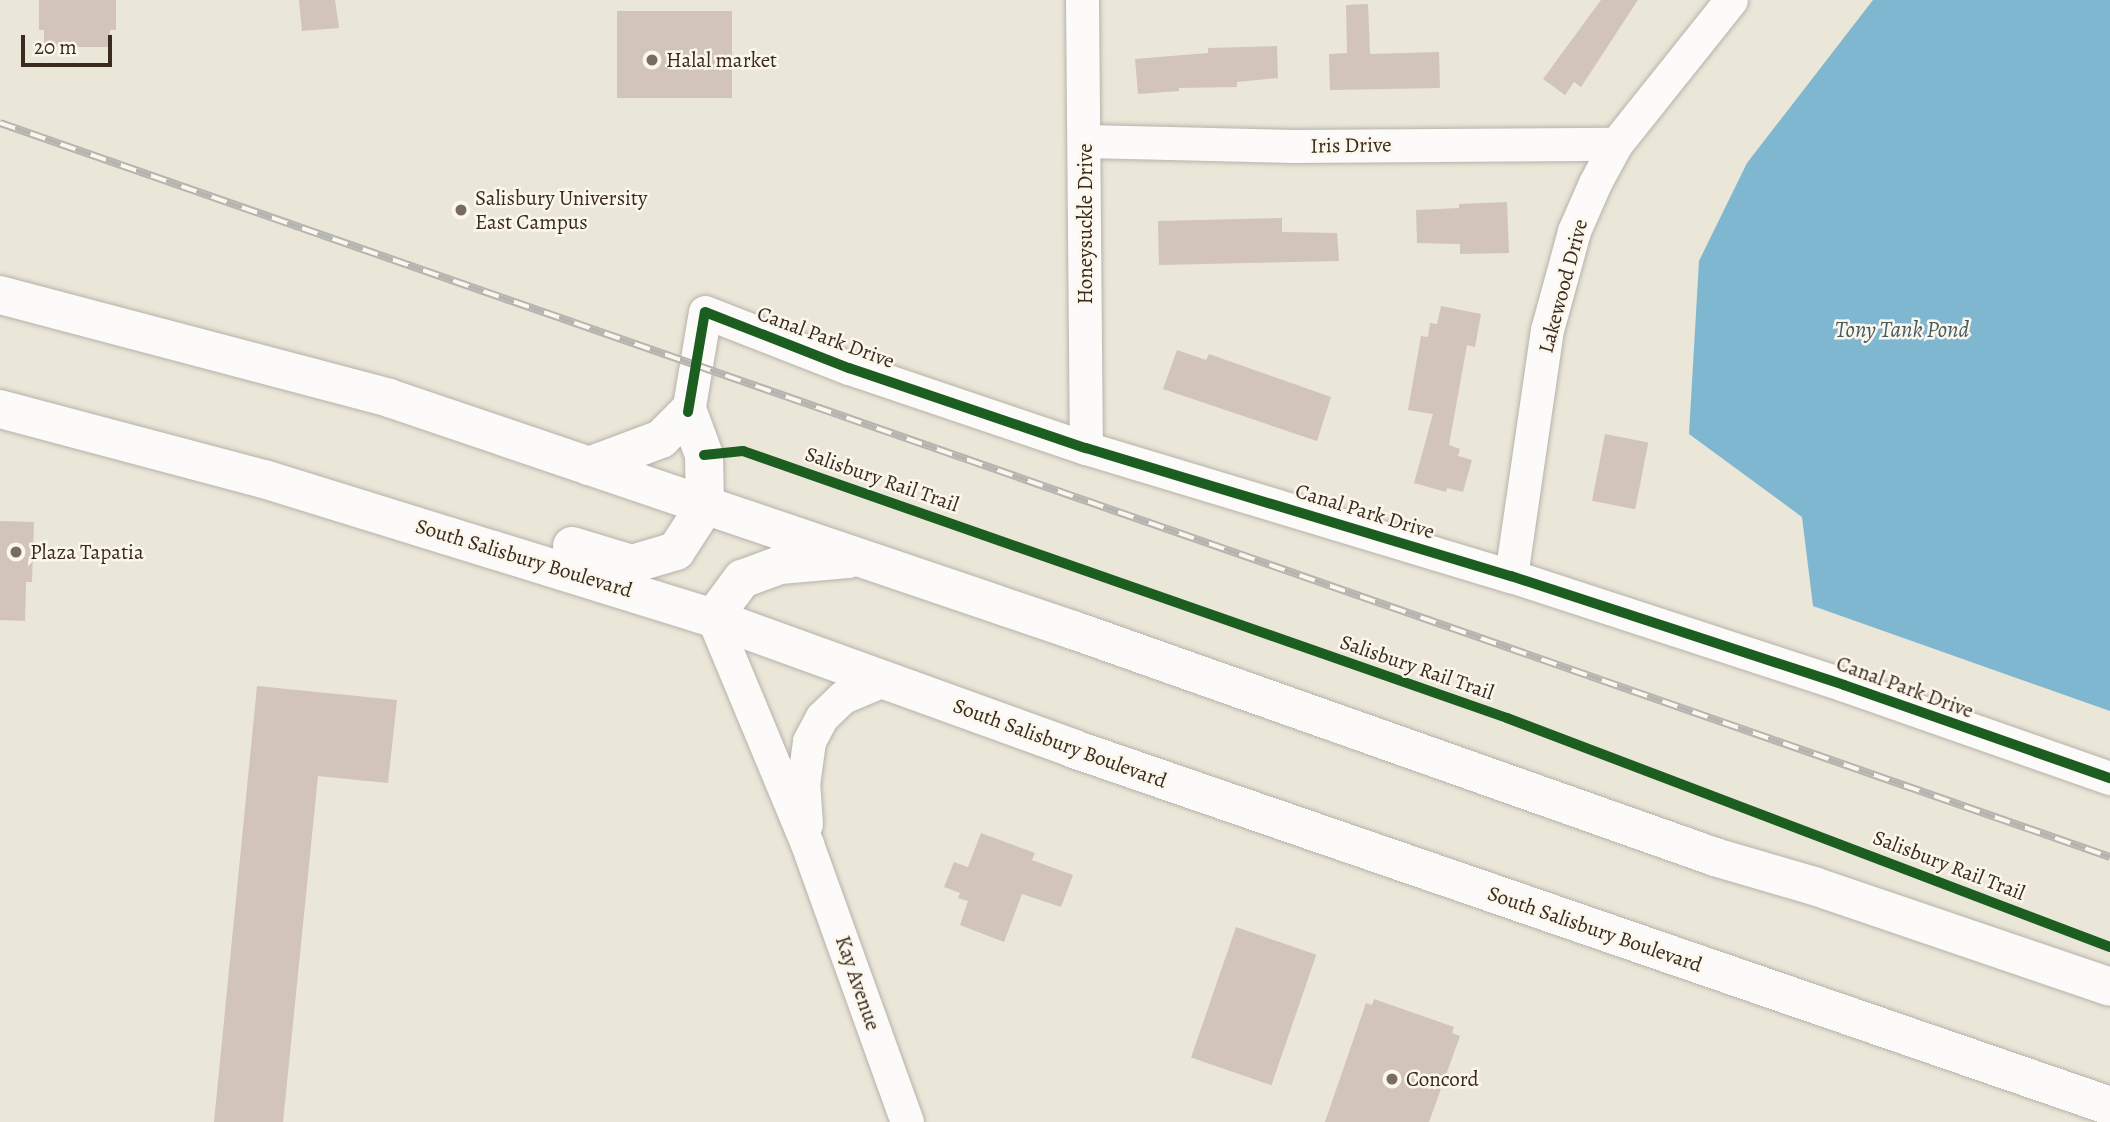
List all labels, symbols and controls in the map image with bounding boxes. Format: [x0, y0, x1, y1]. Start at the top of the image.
scale bar [24, 21, 116, 65]
text: 20 m [34, 33, 77, 61]
place label: Halal market [666, 47, 777, 73]
marker: Halal market [644, 52, 660, 68]
street label: Iris Drive [1310, 132, 1392, 158]
street label: Honeysuckle Drive [1072, 143, 1098, 305]
place label: Salisbury University East Campus [475, 185, 647, 235]
marker: Salisbury University East Campus [453, 202, 469, 218]
street label: Lakewood Drive [1533, 216, 1593, 356]
street label: Canal Park Drive [754, 300, 898, 374]
water label: Tony Tank Pond [1835, 316, 1969, 344]
street label: Salisbury Rail Trail [802, 441, 962, 517]
street label: Canal Park Drive [1292, 478, 1438, 544]
street label: South Salisbury Boulevard [413, 513, 635, 603]
place label: Plaza Tapatia [30, 539, 144, 565]
marker: Plaza Tapatia [8, 544, 24, 560]
street label: Salisbury Rail Trail [1337, 629, 1497, 705]
street label: Canal Park Drive [1833, 650, 1977, 724]
street label: South Salisbury Boulevard [950, 693, 1170, 793]
street label: Salisbury Rail Trail [1869, 824, 2029, 906]
street label: South Salisbury Boulevard [1484, 880, 1706, 978]
street label: Kay Avenue [830, 932, 886, 1034]
place label: Concord [1406, 1066, 1479, 1092]
marker: Concord [1384, 1071, 1400, 1087]

